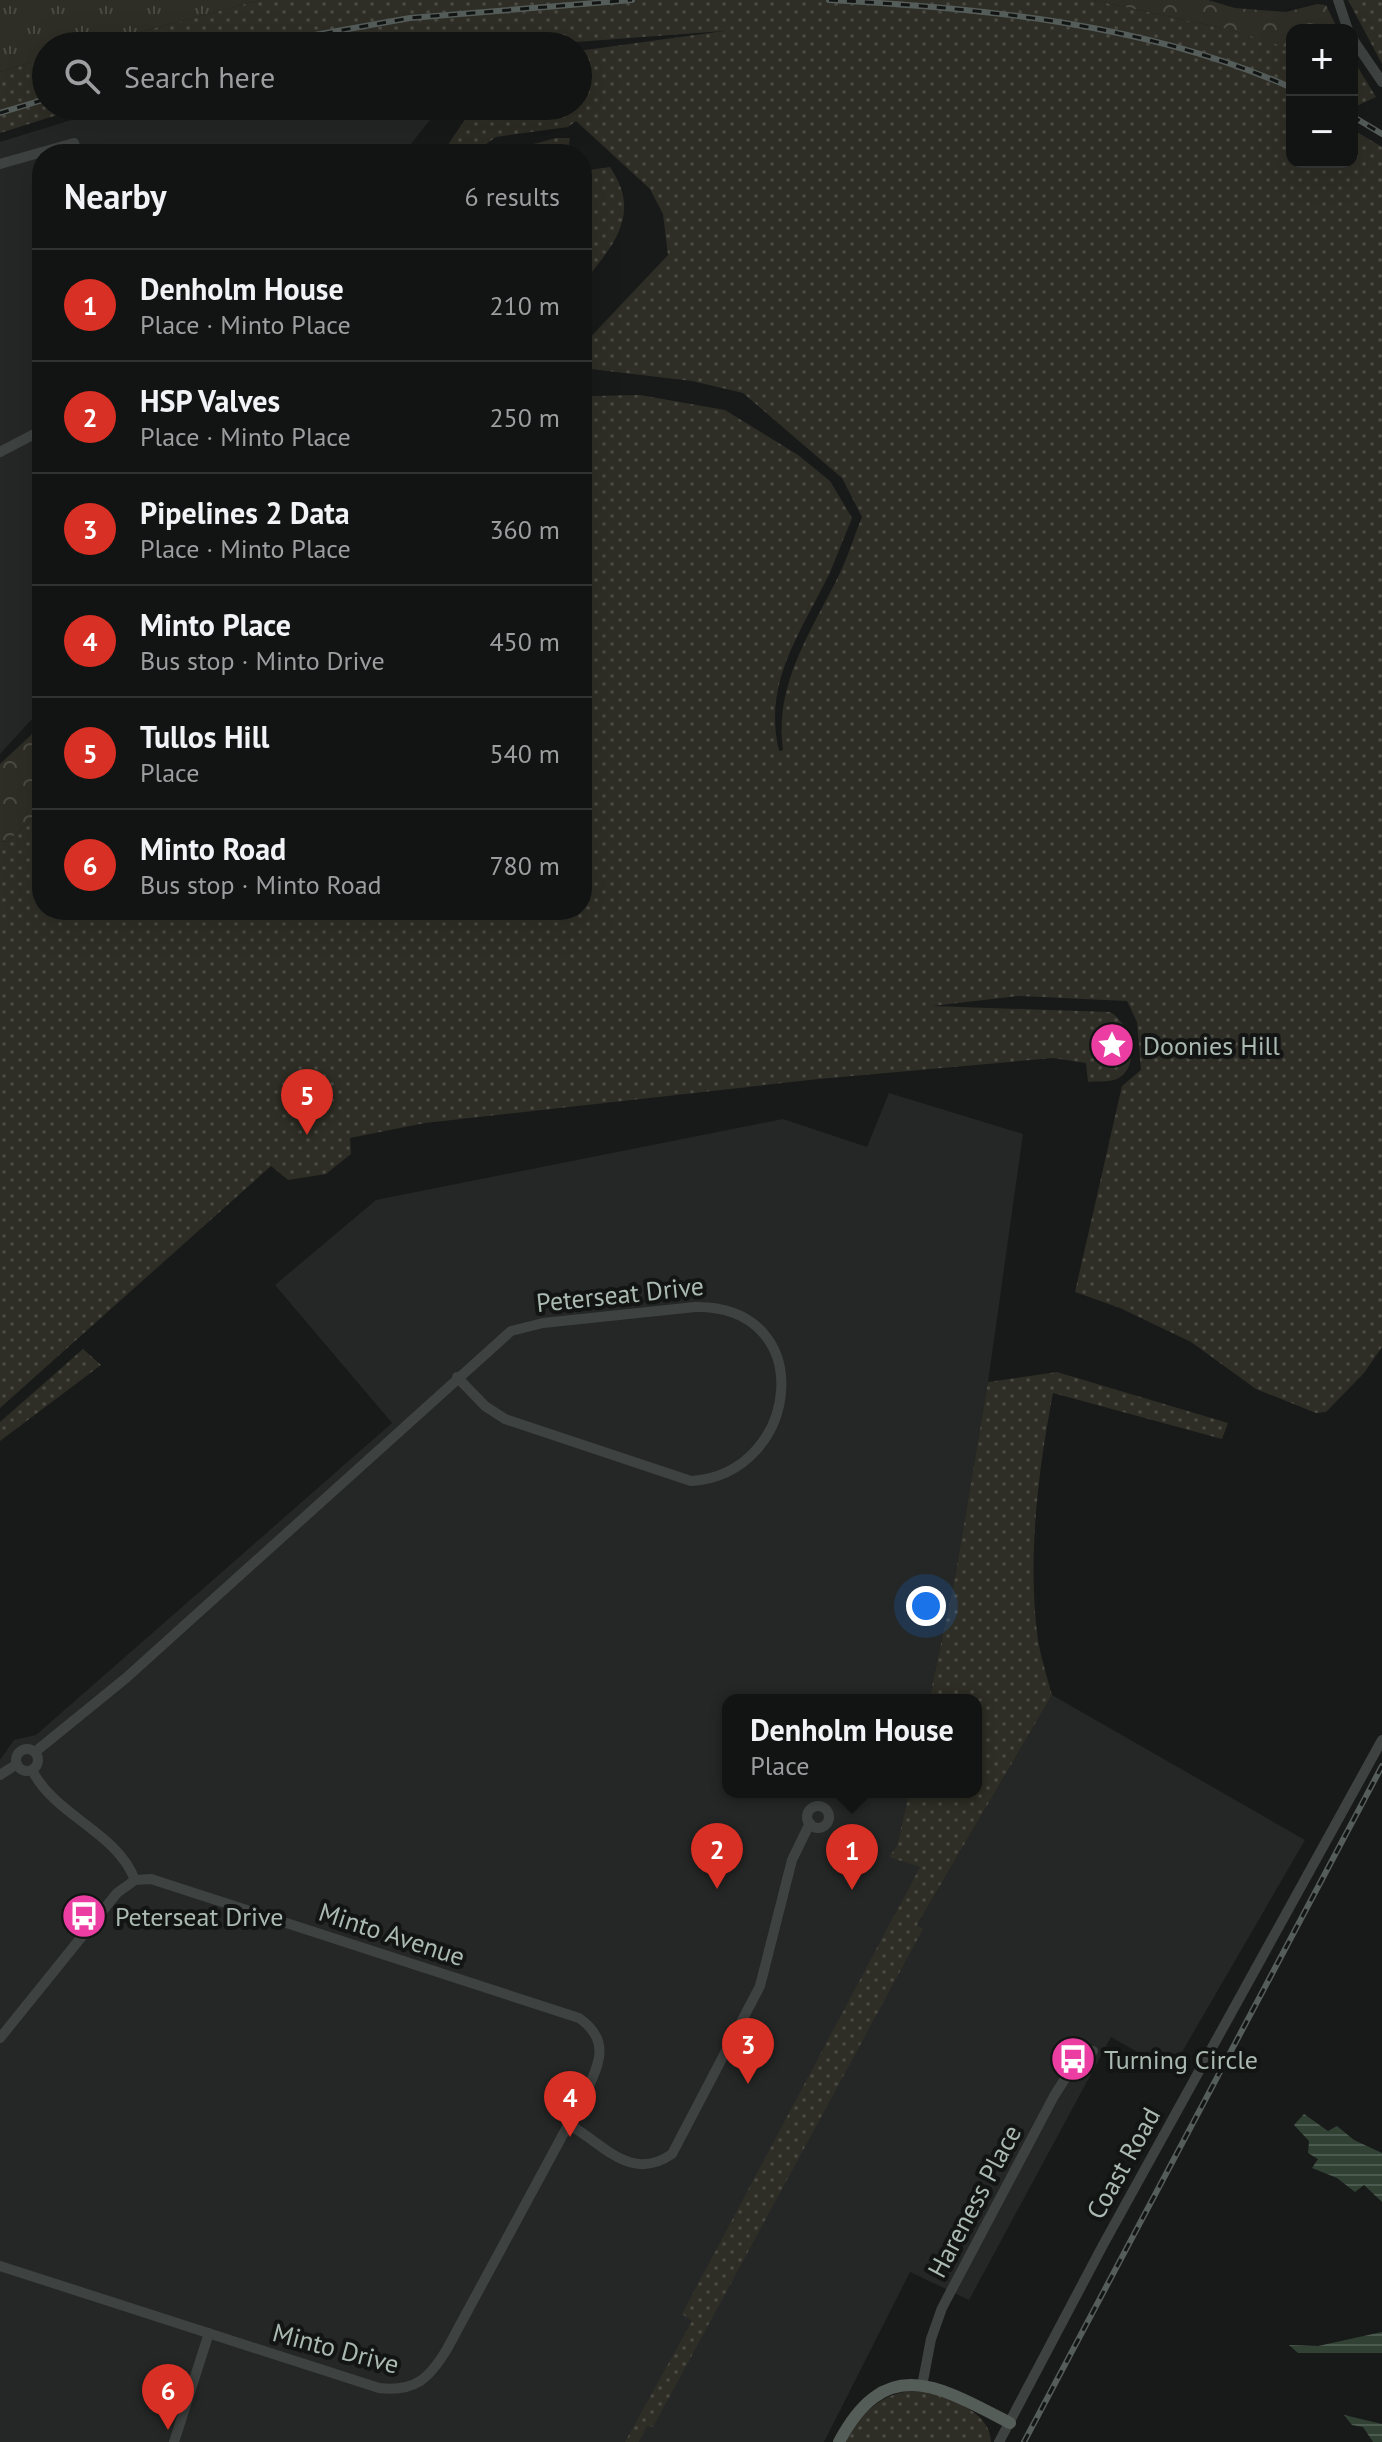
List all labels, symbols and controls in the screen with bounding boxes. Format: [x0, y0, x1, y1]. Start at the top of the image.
map controls [1286, 24, 1358, 168]
button: + [1286, 24, 1358, 96]
search box [32, 32, 592, 120]
icon: search [60, 54, 104, 98]
text: Search here [124, 57, 275, 96]
button: − [1286, 96, 1358, 168]
text: Nearby [64, 174, 166, 218]
text: 6 results [465, 180, 560, 213]
text: Denholm House [140, 269, 344, 308]
text: 1 [83, 289, 97, 322]
text: 210 m [489, 289, 560, 322]
text: Place · Minto Place [140, 308, 351, 341]
text: HSP Valves [140, 381, 280, 420]
text: 2 [83, 401, 97, 434]
text: 250 m [489, 401, 560, 434]
text: Place · Minto Place [140, 420, 351, 453]
text: Pipelines 2 Data [140, 493, 350, 532]
text: 3 [83, 513, 97, 546]
text: 360 m [489, 513, 560, 546]
text: Place · Minto Place [140, 532, 351, 565]
text: Minto Place [140, 605, 291, 644]
text: 4 [83, 625, 97, 658]
text: 450 m [489, 625, 560, 658]
text: Bus stop · Minto Drive [140, 644, 385, 677]
text: Tullos Hill [140, 717, 269, 756]
text: 5 [83, 737, 97, 770]
text: 540 m [489, 737, 560, 770]
text: Place [140, 756, 199, 789]
text: Minto Road [140, 829, 286, 868]
text: 6 [83, 849, 97, 882]
text: 780 m [489, 849, 560, 882]
text: Bus stop · Minto Road [140, 868, 382, 901]
place icon: Doonies Hill [1088, 1021, 1136, 1069]
place label: Doonies Hill [1143, 1029, 1280, 1062]
pin: 5 [281, 1069, 333, 1135]
street label: Peterseat Drive [535, 1269, 705, 1319]
your location [906, 1586, 946, 1626]
popup [722, 1694, 982, 1798]
text: Denholm House [750, 1710, 954, 1749]
text: Place [750, 1749, 810, 1782]
pin: 2 [691, 1823, 743, 1889]
pin: 1 [826, 1824, 878, 1890]
bus stop icon: Peterseat Drive [60, 1892, 108, 1940]
street label: Minto Avenue [315, 1895, 469, 1973]
place label: Peterseat Drive [115, 1900, 283, 1933]
pin: 3 [722, 2018, 774, 2084]
bus stop icon: Turning Circle [1049, 2035, 1097, 2083]
place label: Turning Circle [1104, 2043, 1258, 2076]
pin: 4 [544, 2071, 596, 2137]
street label: Coast Road [1079, 2101, 1167, 2225]
street label: Hareness Place [920, 2119, 1028, 2283]
street label: Minto Drive [269, 2315, 403, 2381]
pin: 6 [142, 2364, 194, 2430]

